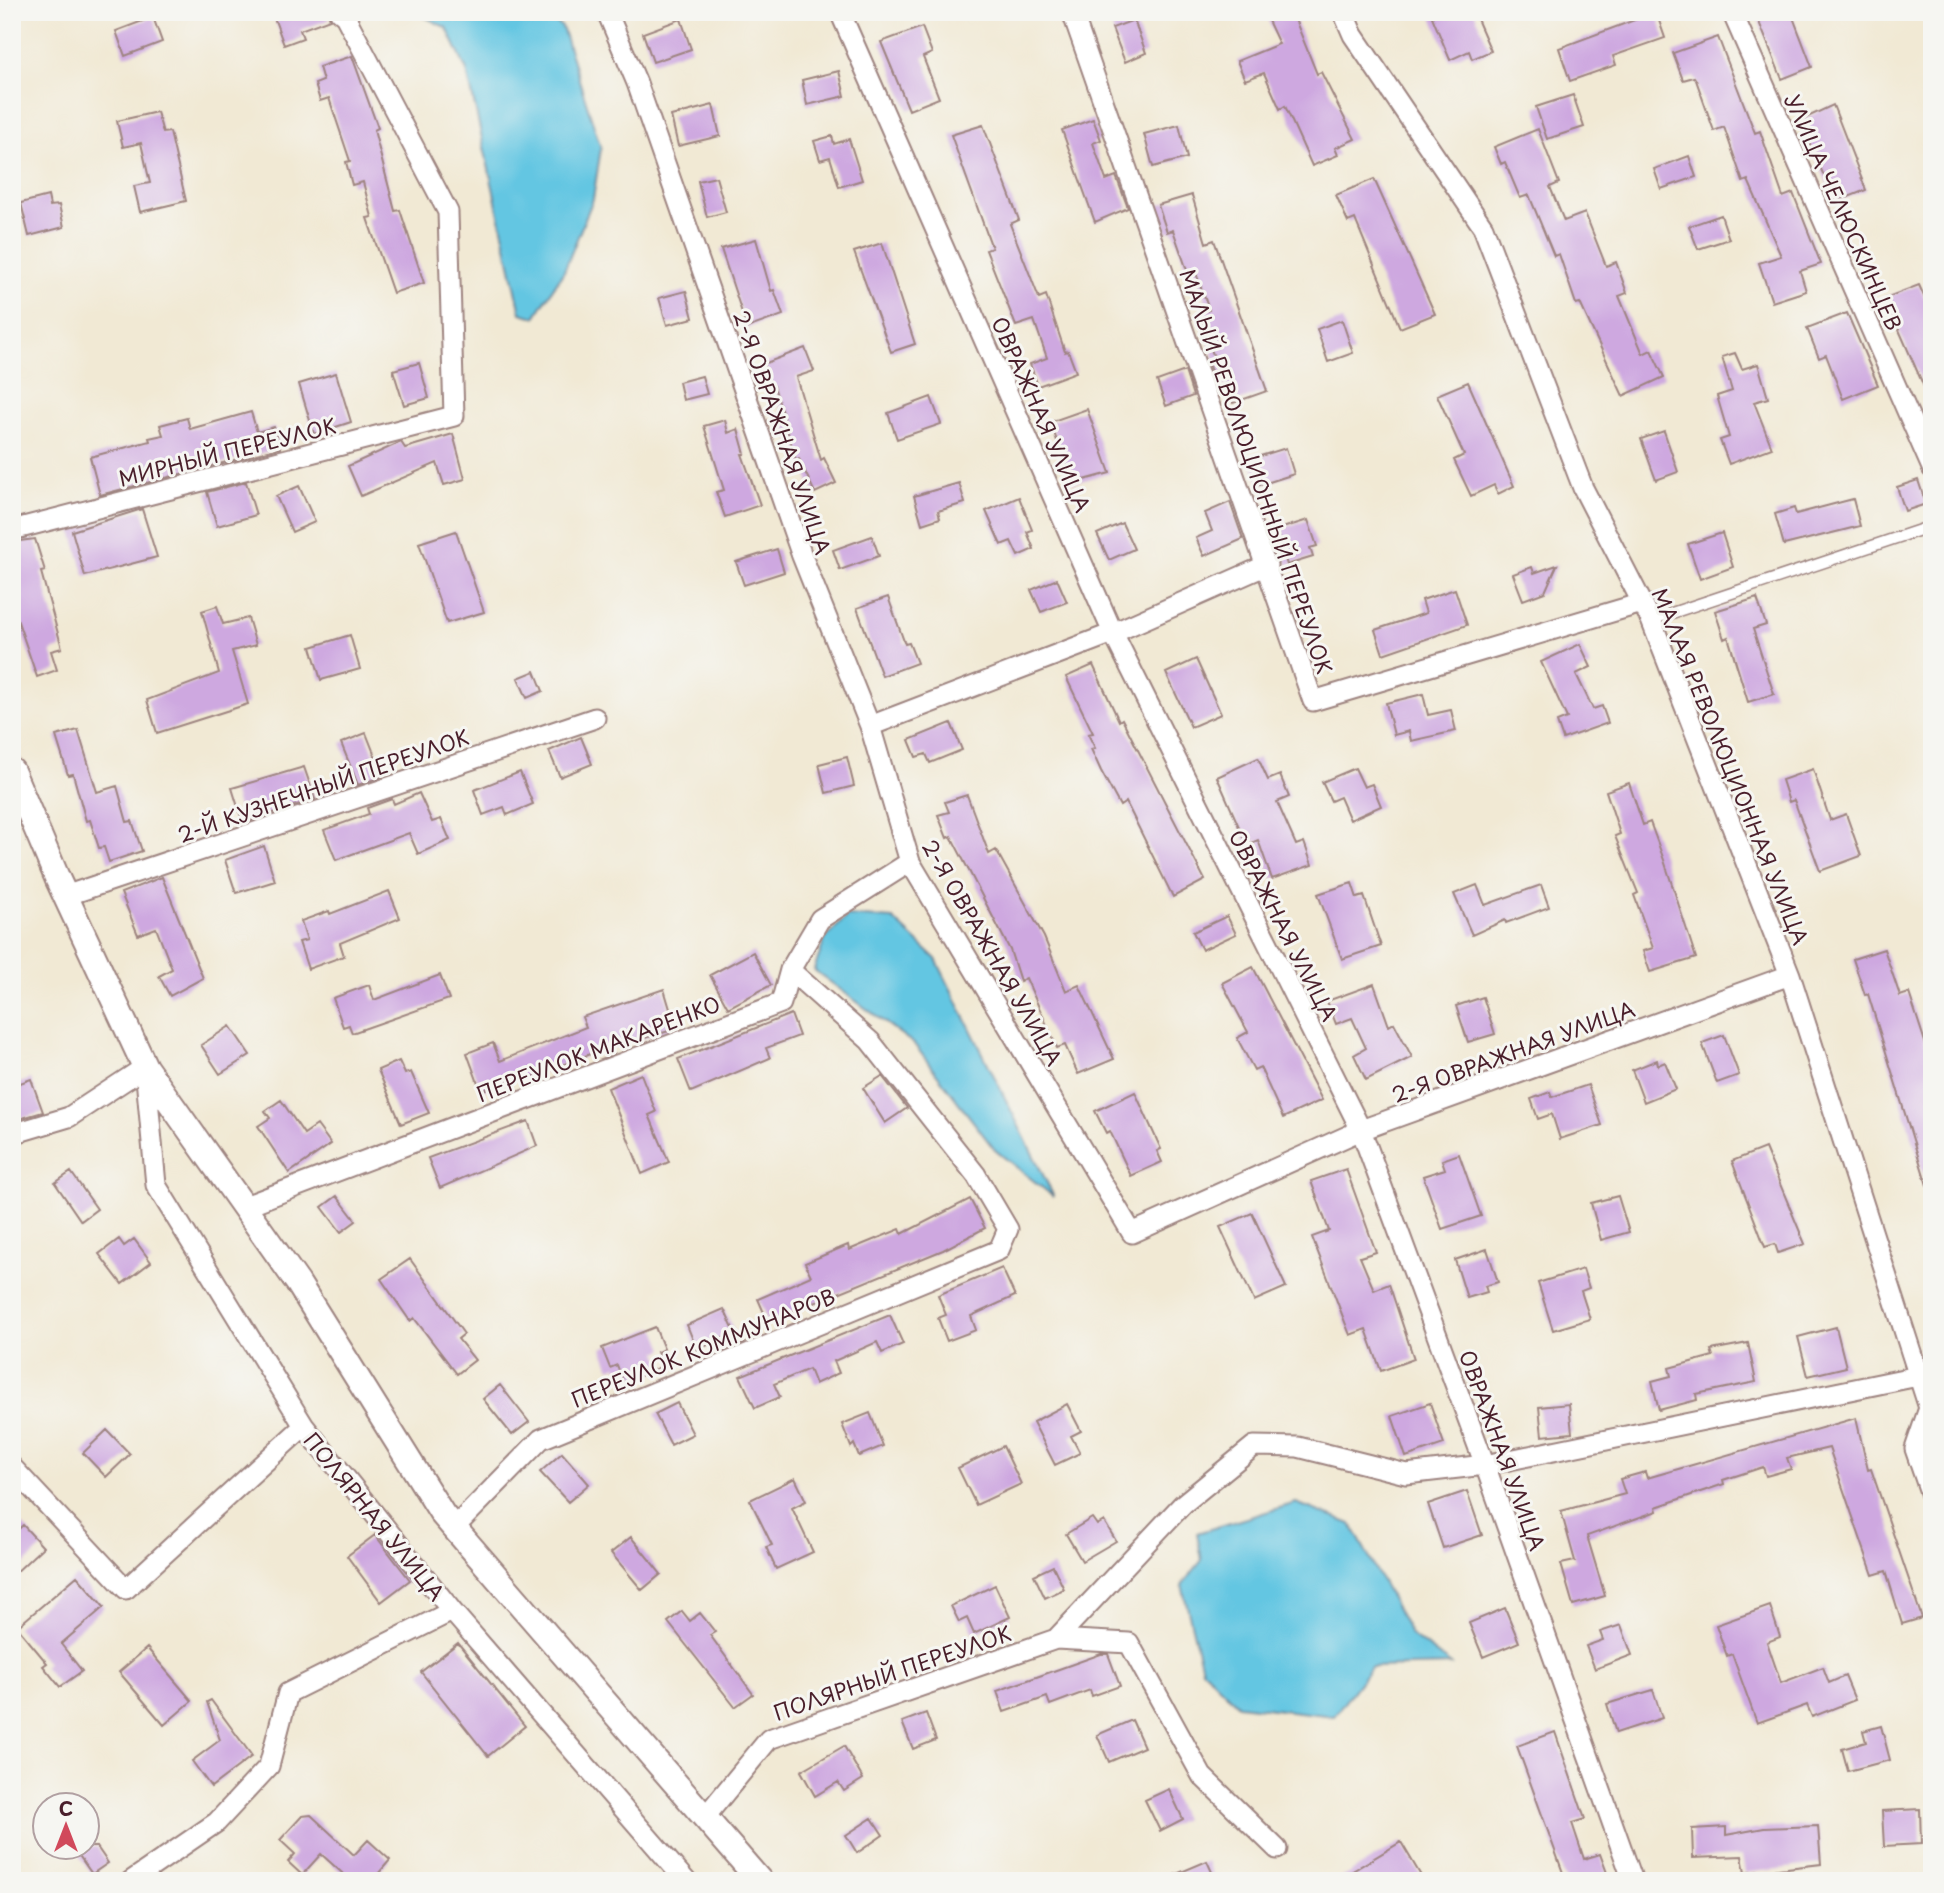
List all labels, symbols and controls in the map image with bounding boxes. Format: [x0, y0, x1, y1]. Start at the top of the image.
street label: УЛИЦА ЧЕЛЮСКИНЦЕВ [1777, 89, 1911, 335]
street label: МАЛЫЙ РЕВОЛЮЦИОННЫЙ ПЕРЕУЛОК [1172, 264, 1342, 678]
street label: 2-Я ОВРАЖНАЯ УЛИЦА [726, 305, 840, 559]
street label: ОВРАЖНАЯ УЛИЦА [984, 311, 1100, 517]
street label: МИРНЫЙ ПЕРЕУЛОК [115, 408, 339, 494]
street label: МАЛАЯ РЕВОЛЮЦИОННАЯ УЛИЦА [1645, 583, 1817, 949]
street label: 2-Й КУЗНЕЧНЫЙ ПЕРЕУЛОК [173, 720, 473, 850]
street label: ОВРАЖНАЯ УЛИЦА [1222, 824, 1346, 1026]
street label: 2-Я ОВРАЖНАЯ УЛИЦА [915, 833, 1071, 1071]
street label: ПЕРЕУЛОК МАКАРЕНКО [471, 987, 725, 1109]
street label: 2-Я ОВРАЖНАЯ УЛИЦА [1387, 992, 1639, 1110]
street label: ПЕРЕУЛОК КОММУНАРОВ [566, 1279, 840, 1415]
street label: ОВРАЖНАЯ УЛИЦА [1452, 1345, 1554, 1555]
street label: ПОЛЯРНАЯ УЛИЦА [297, 1425, 453, 1607]
street label: ПОЛЯРНЫЙ ПЕРЕУЛОК [769, 1616, 1015, 1728]
north arrow [32, 1792, 102, 1862]
text: С [59, 1794, 73, 1822]

